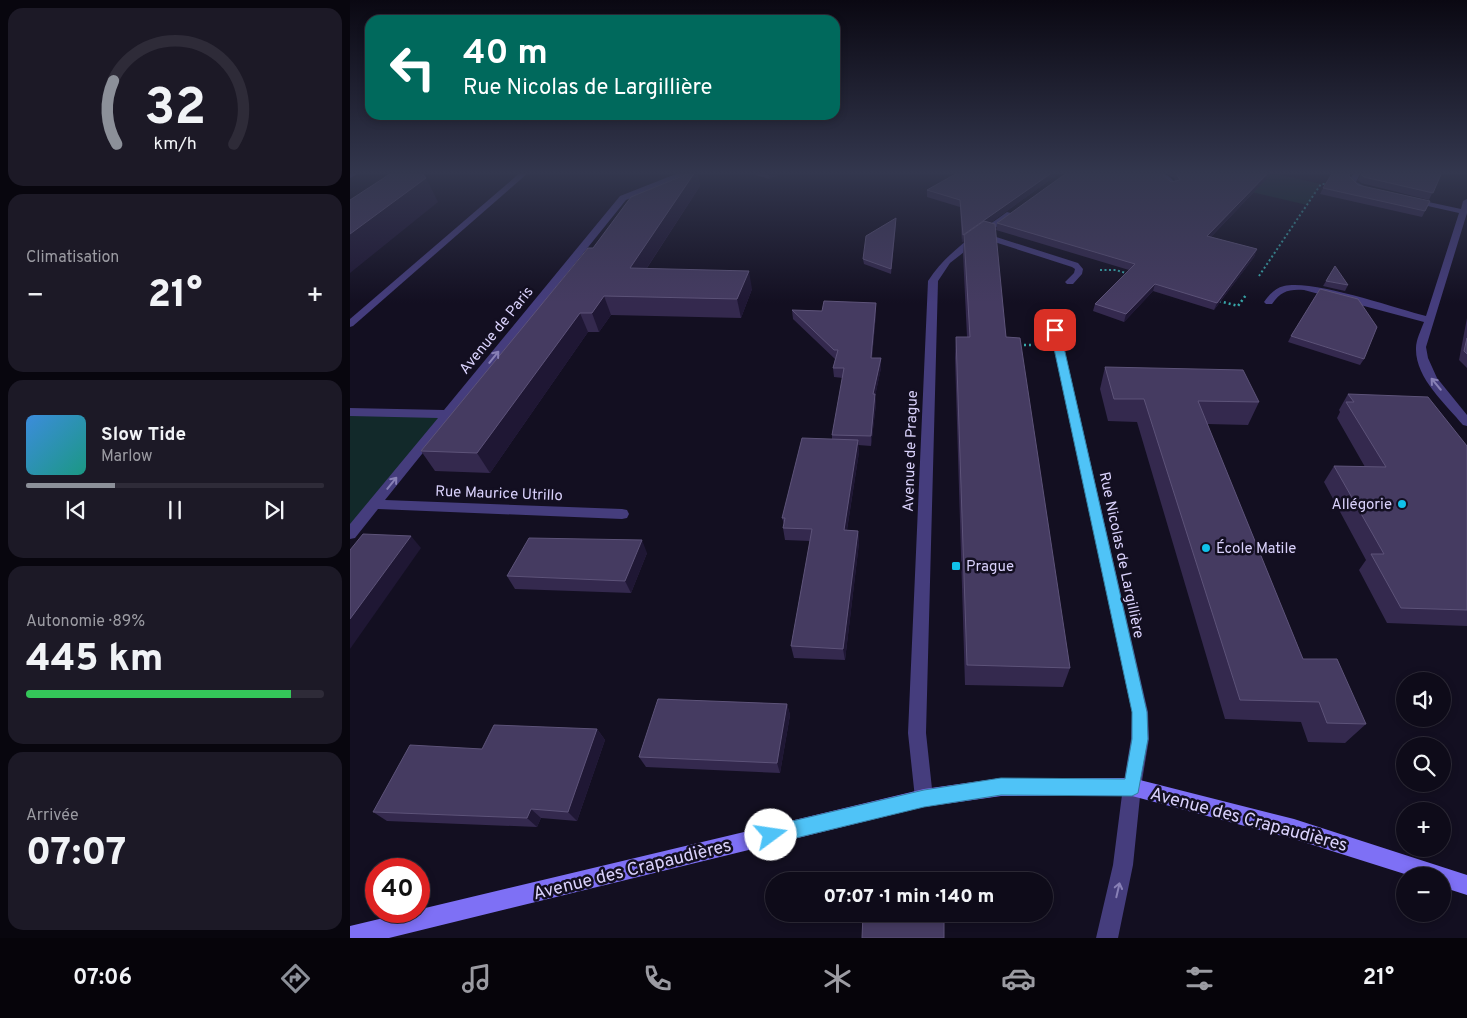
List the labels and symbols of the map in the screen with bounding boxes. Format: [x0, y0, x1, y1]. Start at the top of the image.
street label: Avenue de Paris [456, 283, 538, 379]
pin [1034, 309, 1076, 351]
one-way arrow [489, 350, 500, 363]
one-way arrow [1430, 378, 1441, 391]
street label: Avenue de Prague [900, 390, 923, 512]
street label: Rue Nicolas de Largillière [1094, 470, 1147, 640]
one-way arrow [386, 477, 397, 490]
street label: Rue Maurice Utrillo [435, 483, 563, 506]
place label: Allégorie [1332, 496, 1392, 515]
marker: Allégorie [1396, 498, 1408, 510]
place label: École Matile [1216, 539, 1296, 559]
marker: École Matile [1200, 542, 1212, 554]
place label: Prague [966, 558, 1014, 577]
marker: Prague [950, 560, 962, 572]
street label: Avenue des Crapaudières [1147, 783, 1350, 858]
position arrow [744, 808, 796, 860]
street label: Avenue des Crapaudières [531, 835, 734, 906]
speed limit sign: 40 [365, 858, 430, 923]
one-way arrow [1113, 883, 1123, 899]

